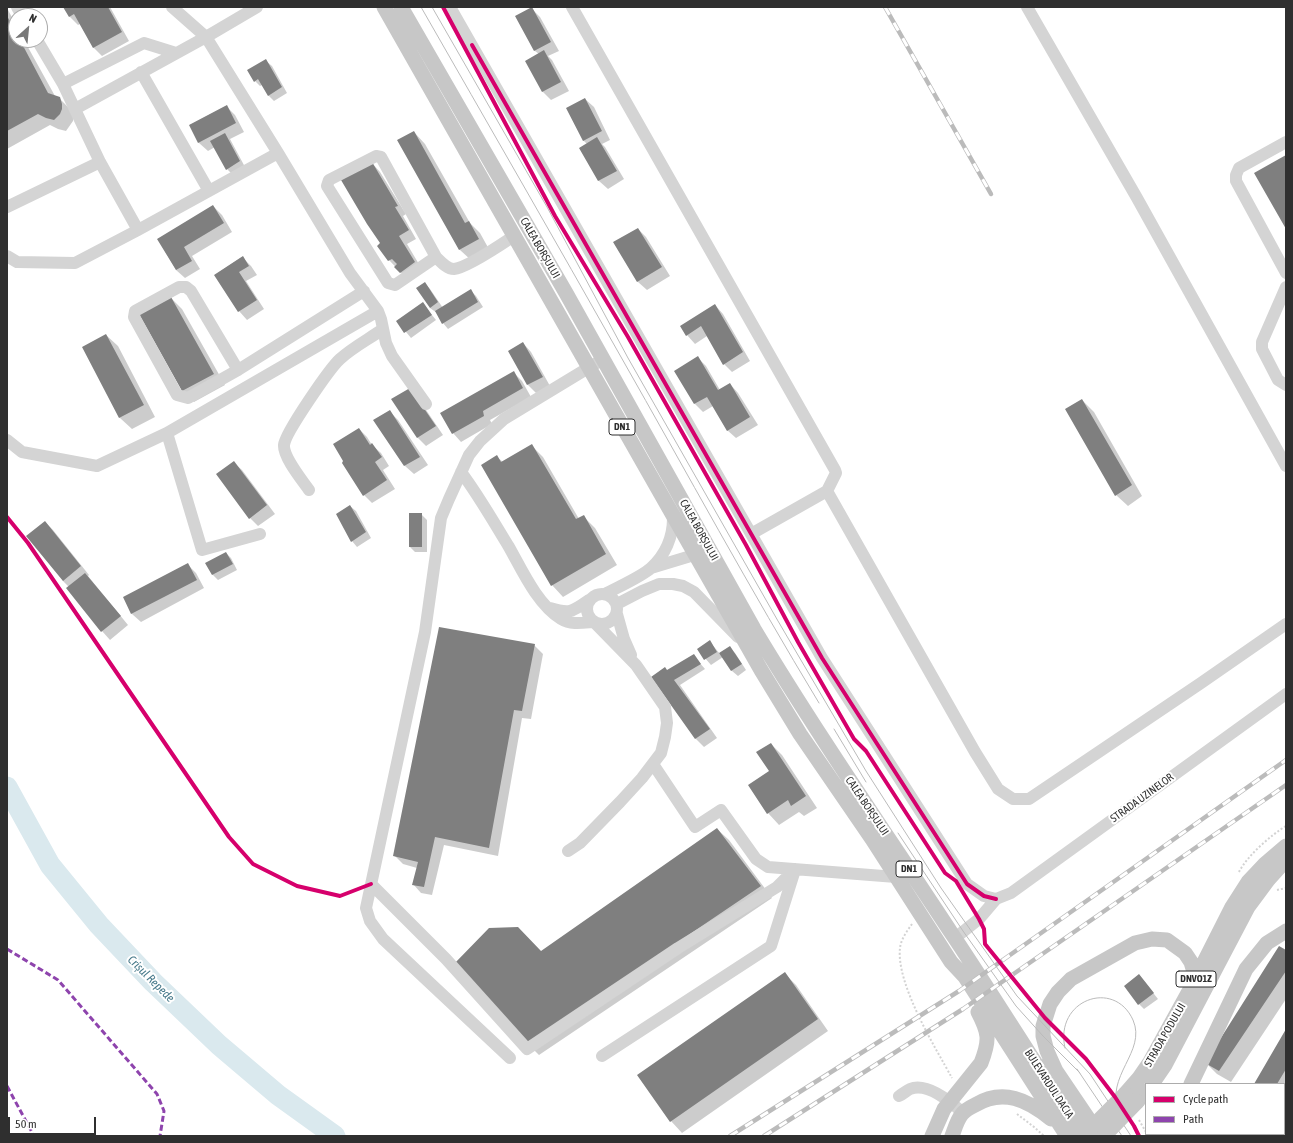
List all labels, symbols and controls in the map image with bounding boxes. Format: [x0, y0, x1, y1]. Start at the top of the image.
north arrow [8, 8, 48, 48]
text: N [27, 11, 39, 25]
street label: CALEA BORȘULUI [517, 215, 563, 281]
road number: DN1 [609, 419, 635, 435]
street label: CALEA BORȘULUI [677, 497, 721, 563]
street label: STRADA UZINELOR [1108, 771, 1176, 825]
street label: CALEA BORȘULUI [843, 774, 891, 838]
road number: DN1 [896, 861, 922, 877]
water label: Crișul Repede [125, 953, 177, 1005]
road number: DNVO1Z [1176, 971, 1216, 987]
street label: STRADA PODULUI [1141, 1001, 1189, 1069]
street label: BULEVARDUL DACIA [1022, 1047, 1076, 1121]
legend [1145, 1083, 1285, 1135]
text: Cycle path [1183, 1092, 1228, 1106]
scale bar [10, 1109, 98, 1135]
text: Path [1183, 1112, 1204, 1126]
text: 50 m [15, 1117, 37, 1131]

